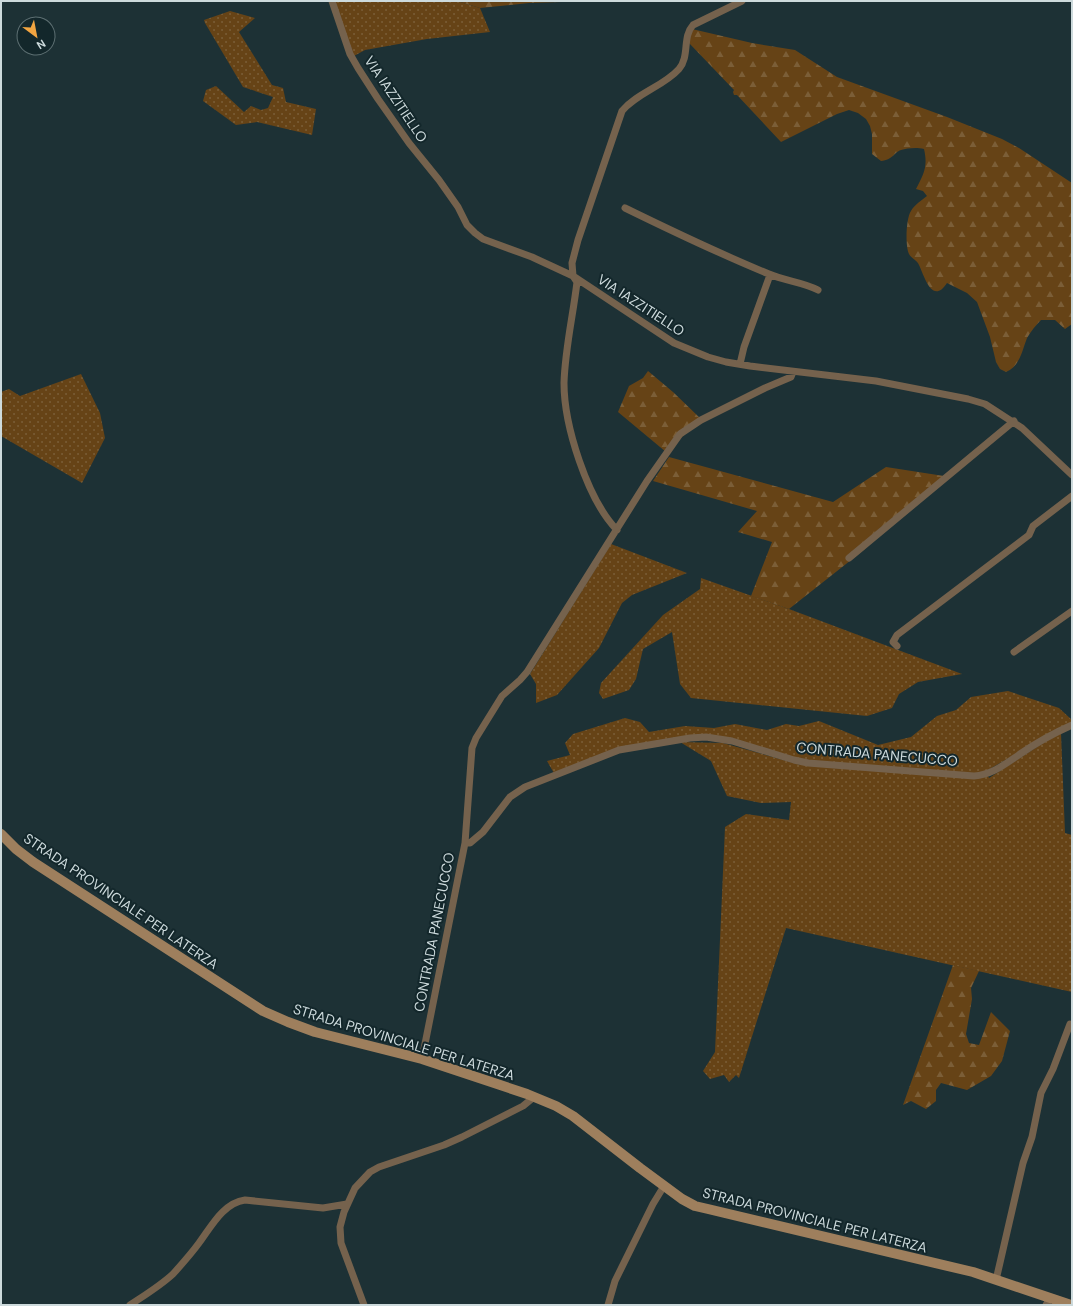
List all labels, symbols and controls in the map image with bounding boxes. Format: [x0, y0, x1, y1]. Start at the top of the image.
north arrow [16, 16, 56, 56]
text: N [34, 36, 48, 53]
street label: VIA IAZZITIELLO [360, 52, 432, 146]
street label: VIA IAZZITIELLO [594, 270, 688, 340]
street label: CONTRADA PANECUCCO [796, 738, 959, 770]
street label: STRADA PROVINCIALE PER LATERZA [20, 829, 222, 973]
street label: CONTRADA PANECUCCO [410, 851, 458, 1013]
street label: STRADA PROVINCIALE PER LATERZA [291, 1000, 517, 1084]
street label: STRADA PROVINCIALE PER LATERZA [701, 1183, 929, 1257]

